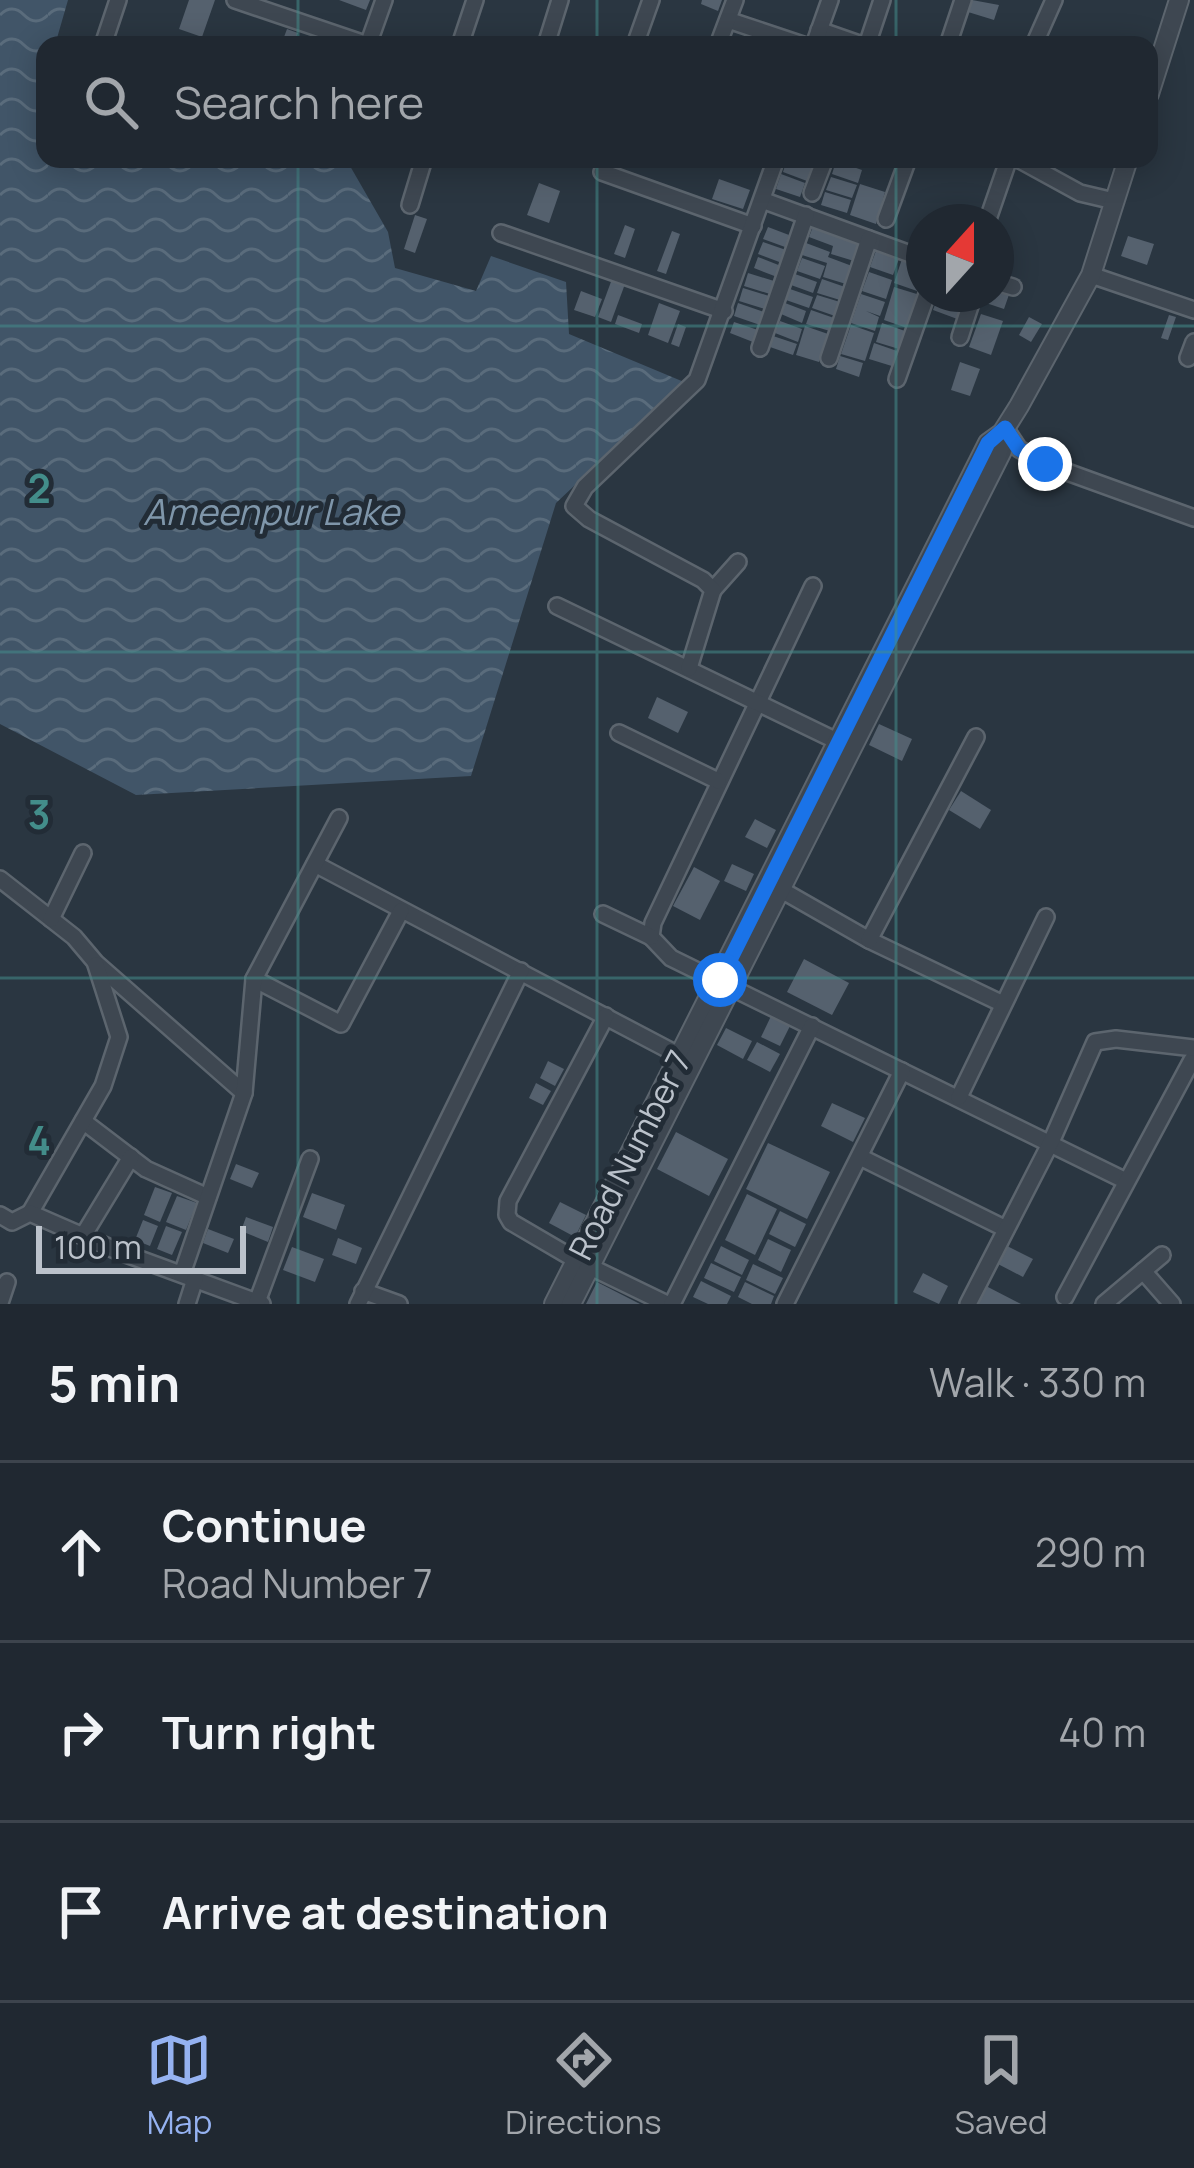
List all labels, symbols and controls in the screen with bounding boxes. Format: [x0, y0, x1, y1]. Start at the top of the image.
search box [36, 36, 1158, 168]
icon: search [78, 69, 144, 135]
text: Search here [174, 71, 424, 133]
north arrow [906, 204, 1014, 312]
route end [1018, 437, 1072, 491]
text: 2 [27, 461, 51, 515]
water label: Ameenpur Lake [143, 487, 401, 536]
text: 3 [28, 787, 50, 841]
route start [693, 953, 747, 1007]
street label: Road Number 7 [558, 1043, 702, 1267]
text: 4 [27, 1113, 51, 1167]
scale bar [36, 1220, 246, 1273]
text: 100 m [54, 1224, 142, 1269]
text: 5 min [48, 1348, 180, 1417]
text: Walk · 330 m [929, 1355, 1146, 1409]
text: Continue [162, 1494, 367, 1556]
icon: ahead [48, 1519, 114, 1585]
text: 290 m [1035, 1525, 1146, 1579]
text: Road Number 7 [162, 1556, 433, 1610]
icon: right [48, 1699, 114, 1765]
text: Turn right [162, 1701, 376, 1763]
text: 40 m [1058, 1705, 1146, 1759]
icon: arrive [48, 1879, 114, 1945]
text: Arrive at destination [162, 1881, 609, 1943]
tab: Map [146, 2027, 212, 2144]
tab: Directions [505, 2027, 662, 2144]
tab: Saved [955, 2027, 1048, 2144]

